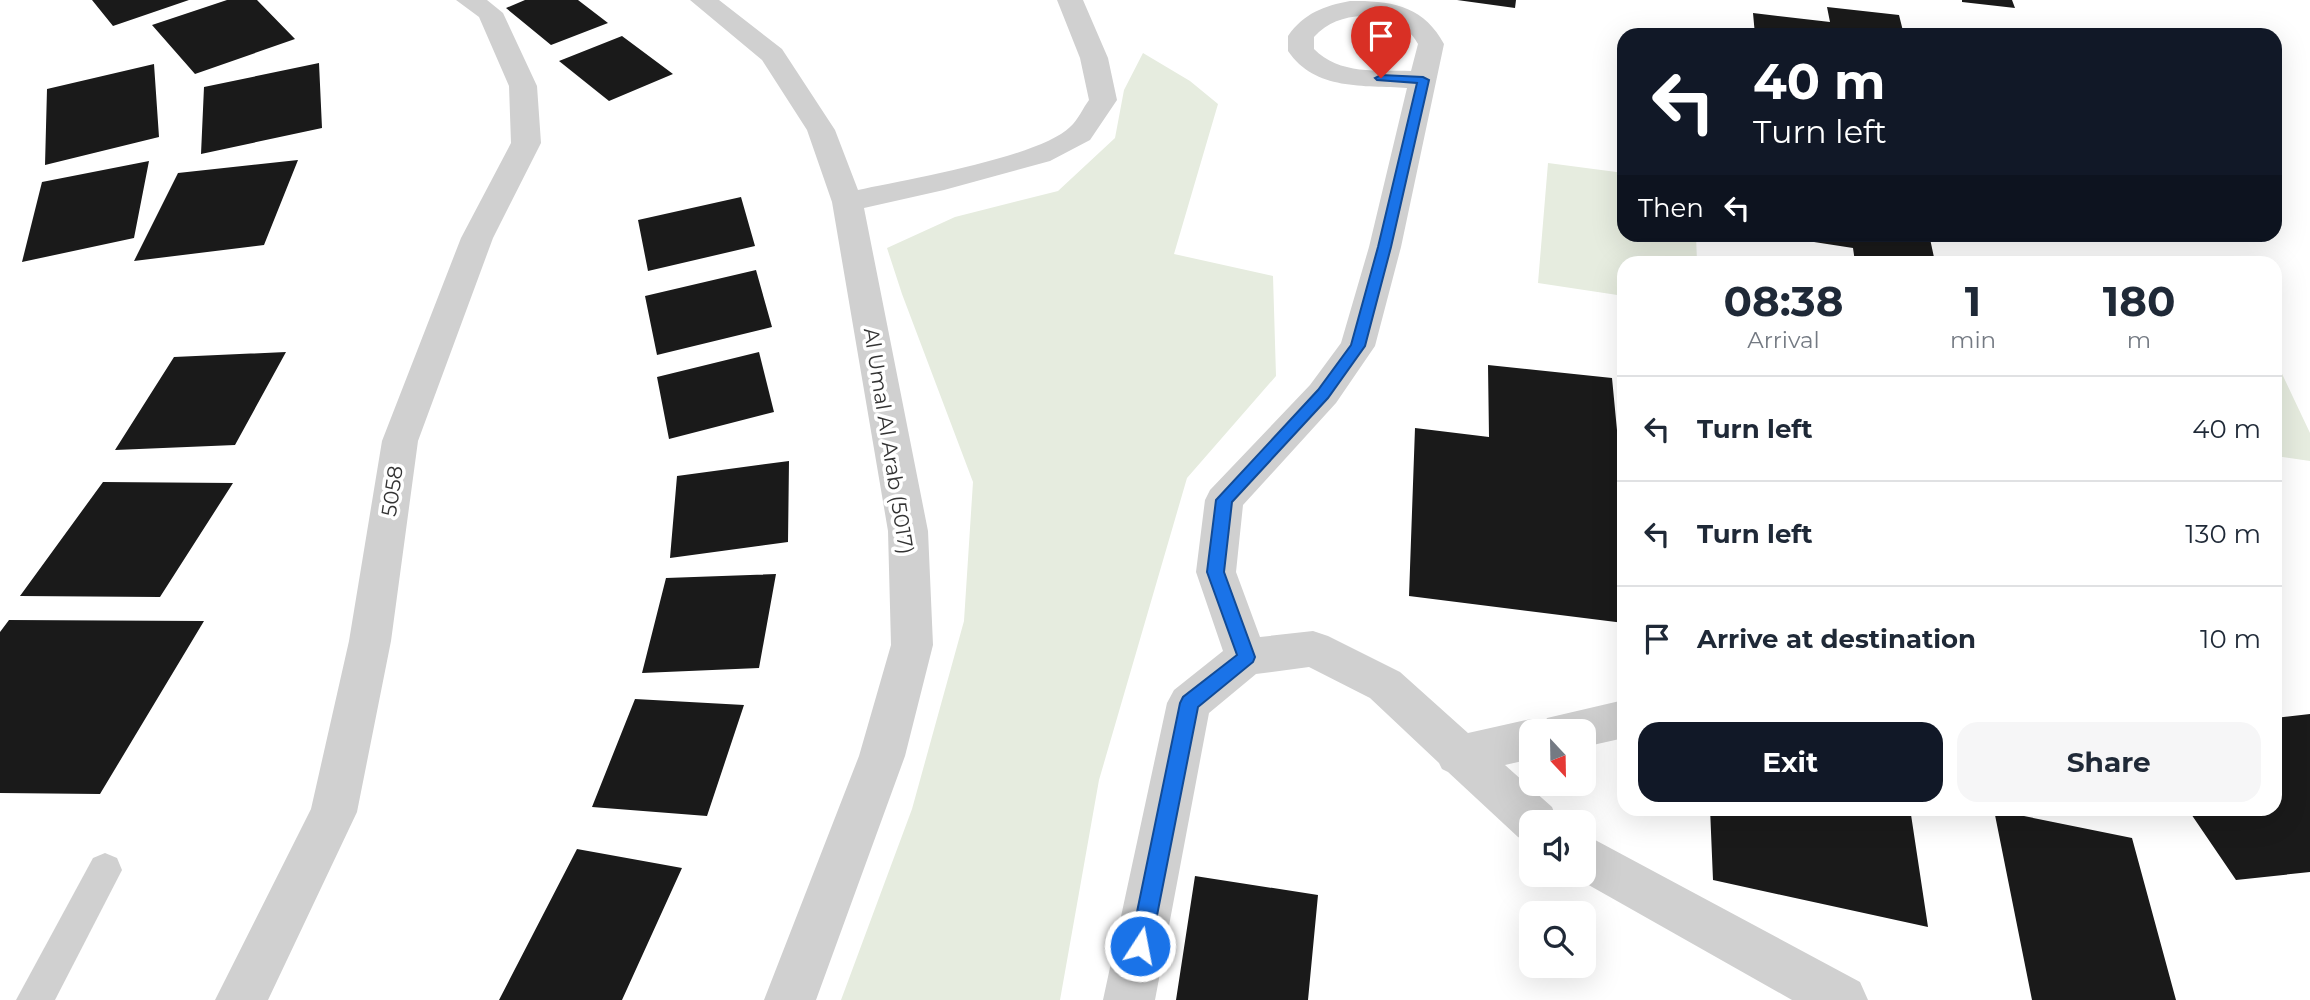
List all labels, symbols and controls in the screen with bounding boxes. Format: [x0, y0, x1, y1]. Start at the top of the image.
pin [1351, 6, 1411, 78]
icon: arrive [1362, 17, 1400, 55]
text: 40 m [1753, 52, 1885, 111]
icon: left [1638, 56, 1729, 147]
text: Turn left [1753, 112, 1887, 151]
icon: left [1718, 189, 1756, 227]
text: Then [1638, 192, 1704, 224]
text: 08:38 [1724, 275, 1843, 327]
text: 1 [1965, 275, 1981, 327]
text: 180 [2103, 275, 2175, 327]
street label: Al Umal Al Arab (5017) [859, 326, 919, 556]
text: Arrival [1747, 326, 1820, 354]
text: min [1950, 326, 1996, 354]
text: m [2127, 326, 2151, 354]
icon: left [1638, 410, 1676, 448]
text: Turn left [1697, 413, 1813, 445]
text: 40 m [2192, 413, 2261, 445]
street label: 5058 [376, 464, 408, 518]
icon: left [1638, 515, 1676, 553]
text: Turn left [1697, 518, 1813, 550]
text: 130 m [2185, 518, 2261, 550]
icon: arrive [1638, 620, 1676, 658]
text: Arrive at destination [1697, 623, 1976, 655]
text: 10 m [2200, 623, 2261, 655]
north arrow [1519, 719, 1596, 796]
map controls [1519, 719, 1596, 978]
button: Exit [1638, 722, 1943, 802]
button: Share [1957, 722, 2261, 802]
button: sound [1519, 810, 1596, 887]
button: search [1519, 901, 1596, 978]
position arrow [1103, 909, 1177, 983]

